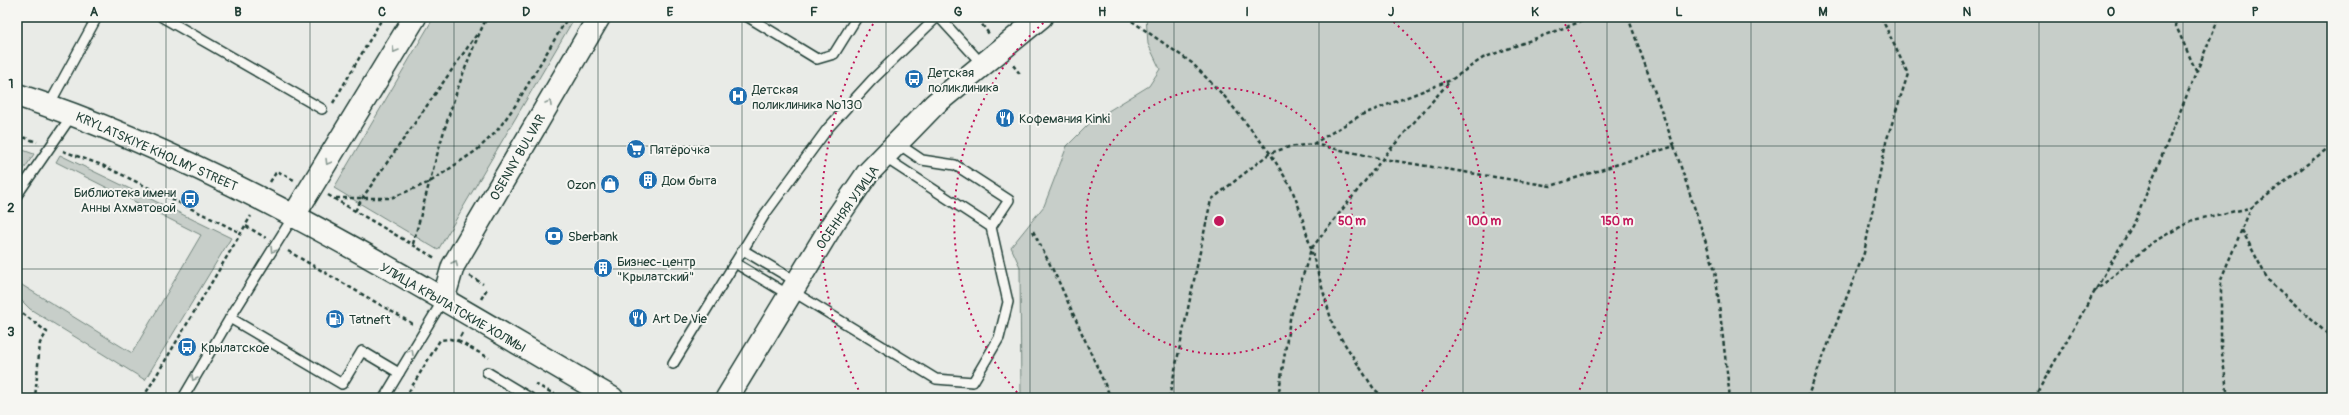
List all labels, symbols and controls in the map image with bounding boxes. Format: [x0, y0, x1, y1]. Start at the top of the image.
text: A [90, 4, 99, 20]
text: B [234, 4, 242, 20]
text: C [378, 4, 386, 20]
text: D [522, 4, 530, 20]
text: E [667, 4, 674, 20]
text: F [810, 4, 818, 20]
text: G [954, 4, 963, 20]
text: H [1098, 4, 1106, 20]
text: I [1245, 4, 1249, 20]
text: J [1388, 4, 1394, 20]
text: K [1531, 4, 1539, 20]
text: L [1675, 4, 1683, 20]
text: M [1818, 4, 1828, 20]
text: N [1963, 4, 1972, 20]
text: O [2107, 4, 2116, 20]
text: P [2251, 4, 2259, 20]
one-way arrow [392, 46, 399, 53]
place label: Детская поликлиника [927, 65, 999, 96]
bus stop icon: Детская поликлиника [903, 68, 925, 90]
text: 1 [8, 76, 14, 92]
place label: Детская поликлиника №130 [751, 82, 863, 113]
hospital icon: Детская поликлиника №130 [727, 85, 749, 107]
one-way arrow [544, 100, 551, 107]
restaurant icon: Кофемания Kinki [994, 107, 1016, 129]
street label: KRYLATSKIYE KHOLMY STREET [73, 109, 240, 195]
street label: OSENNY BULVAR [487, 111, 549, 203]
place label: Кофемания Kinki [1019, 111, 1110, 127]
supermarket icon: Пятёрочка [625, 138, 647, 160]
place label: Пятёрочка [650, 142, 710, 158]
one-way arrow [325, 158, 332, 165]
street label: ОСЕННЯЯ УЛИЦА [813, 162, 883, 252]
building icon: Дом быта [637, 169, 659, 191]
shop icon: Ozon [599, 173, 621, 195]
place label: Дом быта [661, 173, 717, 189]
place label: Ozon [567, 177, 596, 193]
place label: Библиотека имени Анны Ахматовой [74, 185, 176, 216]
bus stop icon: Библиотека имени Анны Ахматовой [179, 188, 201, 210]
text: 2 [7, 200, 15, 216]
centre of rings [1212, 214, 1226, 228]
text: 50 m [1338, 214, 1366, 229]
text: 100 m [1467, 214, 1502, 229]
text: 150 m [1601, 214, 1634, 229]
bank icon: Sberbank [543, 225, 565, 247]
place label: Sberbank [568, 229, 618, 245]
one-way arrow [270, 245, 277, 252]
place label: Бизнес-центр "Крылатский" [617, 254, 696, 285]
building icon: Бизнес-центр "Крылатский" [592, 257, 614, 279]
street label: УЛИЦА КРЫЛАТСКИЕ ХОЛМЫ [377, 260, 528, 356]
one-way arrow [450, 260, 458, 267]
restaurant icon: Art De Vie [627, 307, 649, 329]
fuel station icon: Tatneft [324, 308, 346, 330]
place label: Art De Vie [652, 311, 708, 327]
place label: Tatneft [349, 312, 391, 328]
text: 3 [7, 324, 15, 340]
bus stop icon: Крылатское [176, 336, 198, 358]
place label: Крылатское [201, 340, 270, 356]
one-way arrow [407, 349, 414, 356]
one-way arrow [192, 374, 199, 381]

